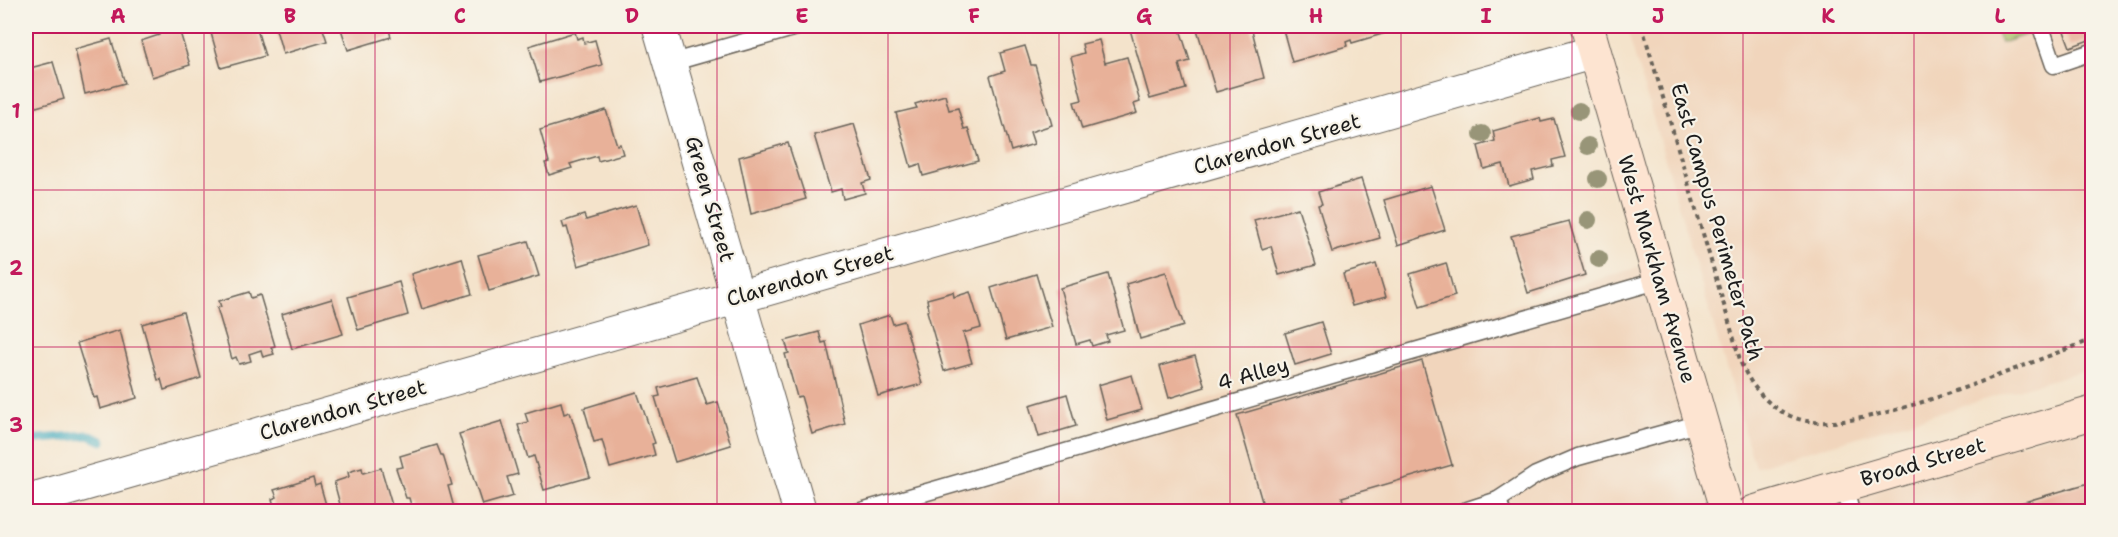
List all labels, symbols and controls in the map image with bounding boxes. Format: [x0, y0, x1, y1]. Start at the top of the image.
text: A [110, 3, 126, 29]
text: B [284, 3, 296, 29]
text: C [454, 3, 466, 29]
text: D [625, 3, 639, 29]
text: E [795, 3, 809, 29]
text: F [968, 3, 980, 29]
text: G [1136, 3, 1152, 29]
text: H [1309, 3, 1323, 29]
text: I [1480, 3, 1492, 29]
text: J [1652, 3, 1665, 29]
text: K [1821, 3, 1835, 29]
text: L [1995, 3, 2006, 29]
street label: East Campus Perimeter Path [1664, 80, 1770, 364]
text: 1 [11, 98, 21, 124]
street label: Clarendon Street [1190, 107, 1364, 181]
street label: Green Street [679, 133, 741, 265]
street label: West Markham Avenue [1611, 152, 1703, 386]
street label: Clarendon Street [723, 239, 897, 313]
text: 2 [9, 255, 23, 281]
street label: 4 Alley [1214, 350, 1292, 398]
street label: Clarendon Street [256, 373, 430, 447]
text: 3 [9, 412, 23, 438]
street label: Broad Street [1857, 431, 1989, 493]

